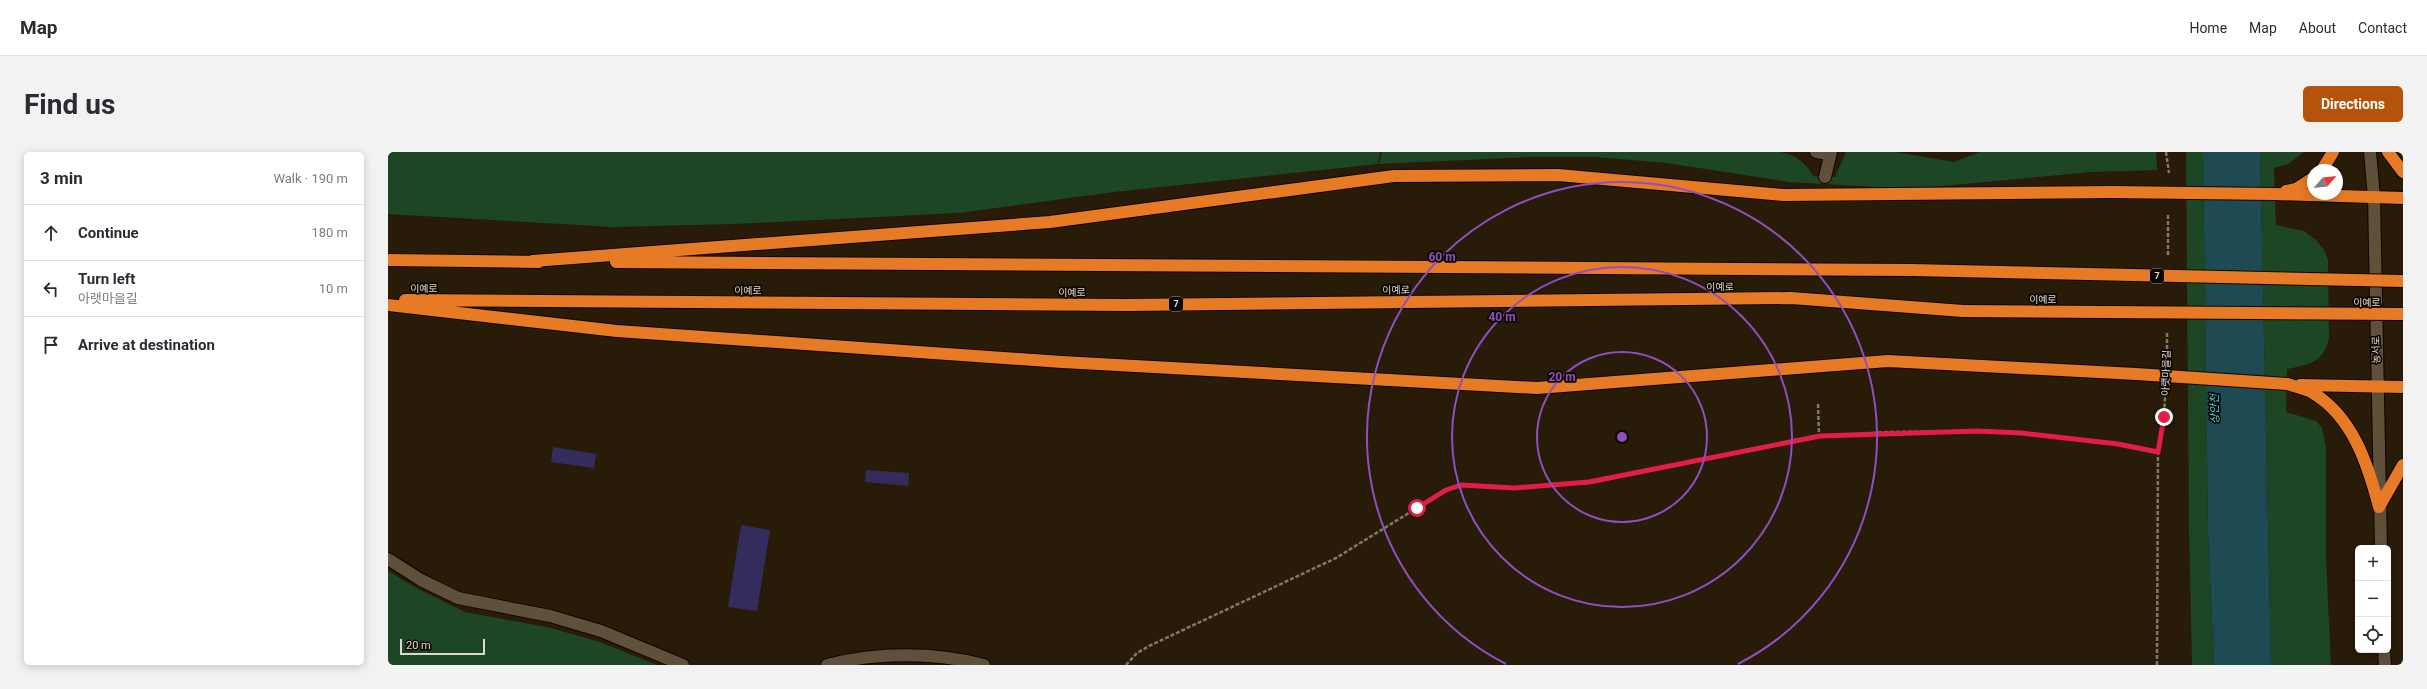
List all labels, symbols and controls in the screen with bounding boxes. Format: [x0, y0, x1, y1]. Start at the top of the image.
text: Map [20, 16, 58, 39]
text: Home [2189, 20, 2227, 36]
text: Map [2249, 20, 2277, 36]
text: About [2299, 20, 2336, 36]
text: Contact [2358, 20, 2407, 36]
button: Directions [2303, 86, 2403, 122]
text: Find us [24, 88, 115, 121]
north arrow [2307, 164, 2343, 200]
text: 3 min [40, 168, 83, 188]
text: Walk · 190 m [273, 171, 348, 186]
icon: ahead [40, 222, 62, 244]
text: Continue [78, 224, 139, 242]
text: 180 m [311, 225, 348, 240]
text: 60 m [1428, 250, 1456, 264]
road number: 7 [2150, 269, 2164, 283]
text: Turn left [78, 270, 135, 288]
icon: left [40, 278, 62, 300]
text: 10 m [319, 281, 348, 296]
street label: 이예로 [1706, 281, 1734, 293]
street label: 이예로 [410, 283, 438, 294]
street label: 이예로 [1382, 284, 1410, 296]
street label: 이예로 [734, 285, 762, 296]
street label: 이예로 [1058, 287, 1086, 298]
text: 아랫마을길 [78, 291, 138, 306]
street label: 이예로 [2029, 294, 2057, 305]
road number: 7 [1169, 297, 1183, 311]
street label: 이예로 [2353, 297, 2381, 308]
text: 40 m [1488, 310, 1516, 324]
icon: arrive [40, 334, 62, 356]
text: Arrive at destination [78, 336, 215, 354]
street label: 농서로 [2370, 336, 2382, 364]
street label: 아랫마을길 [2160, 350, 2172, 396]
text: 20 m [1548, 370, 1576, 384]
water label: 상안천 [2208, 392, 2222, 424]
route end [2155, 408, 2173, 426]
centre of rings [1615, 430, 1629, 444]
route start [1408, 499, 1426, 517]
map controls [2355, 545, 2391, 653]
button: + [2355, 545, 2391, 581]
button: − [2355, 581, 2391, 617]
button: locate [2355, 617, 2391, 653]
scale bar [400, 637, 485, 656]
text: 20 m [406, 639, 431, 652]

